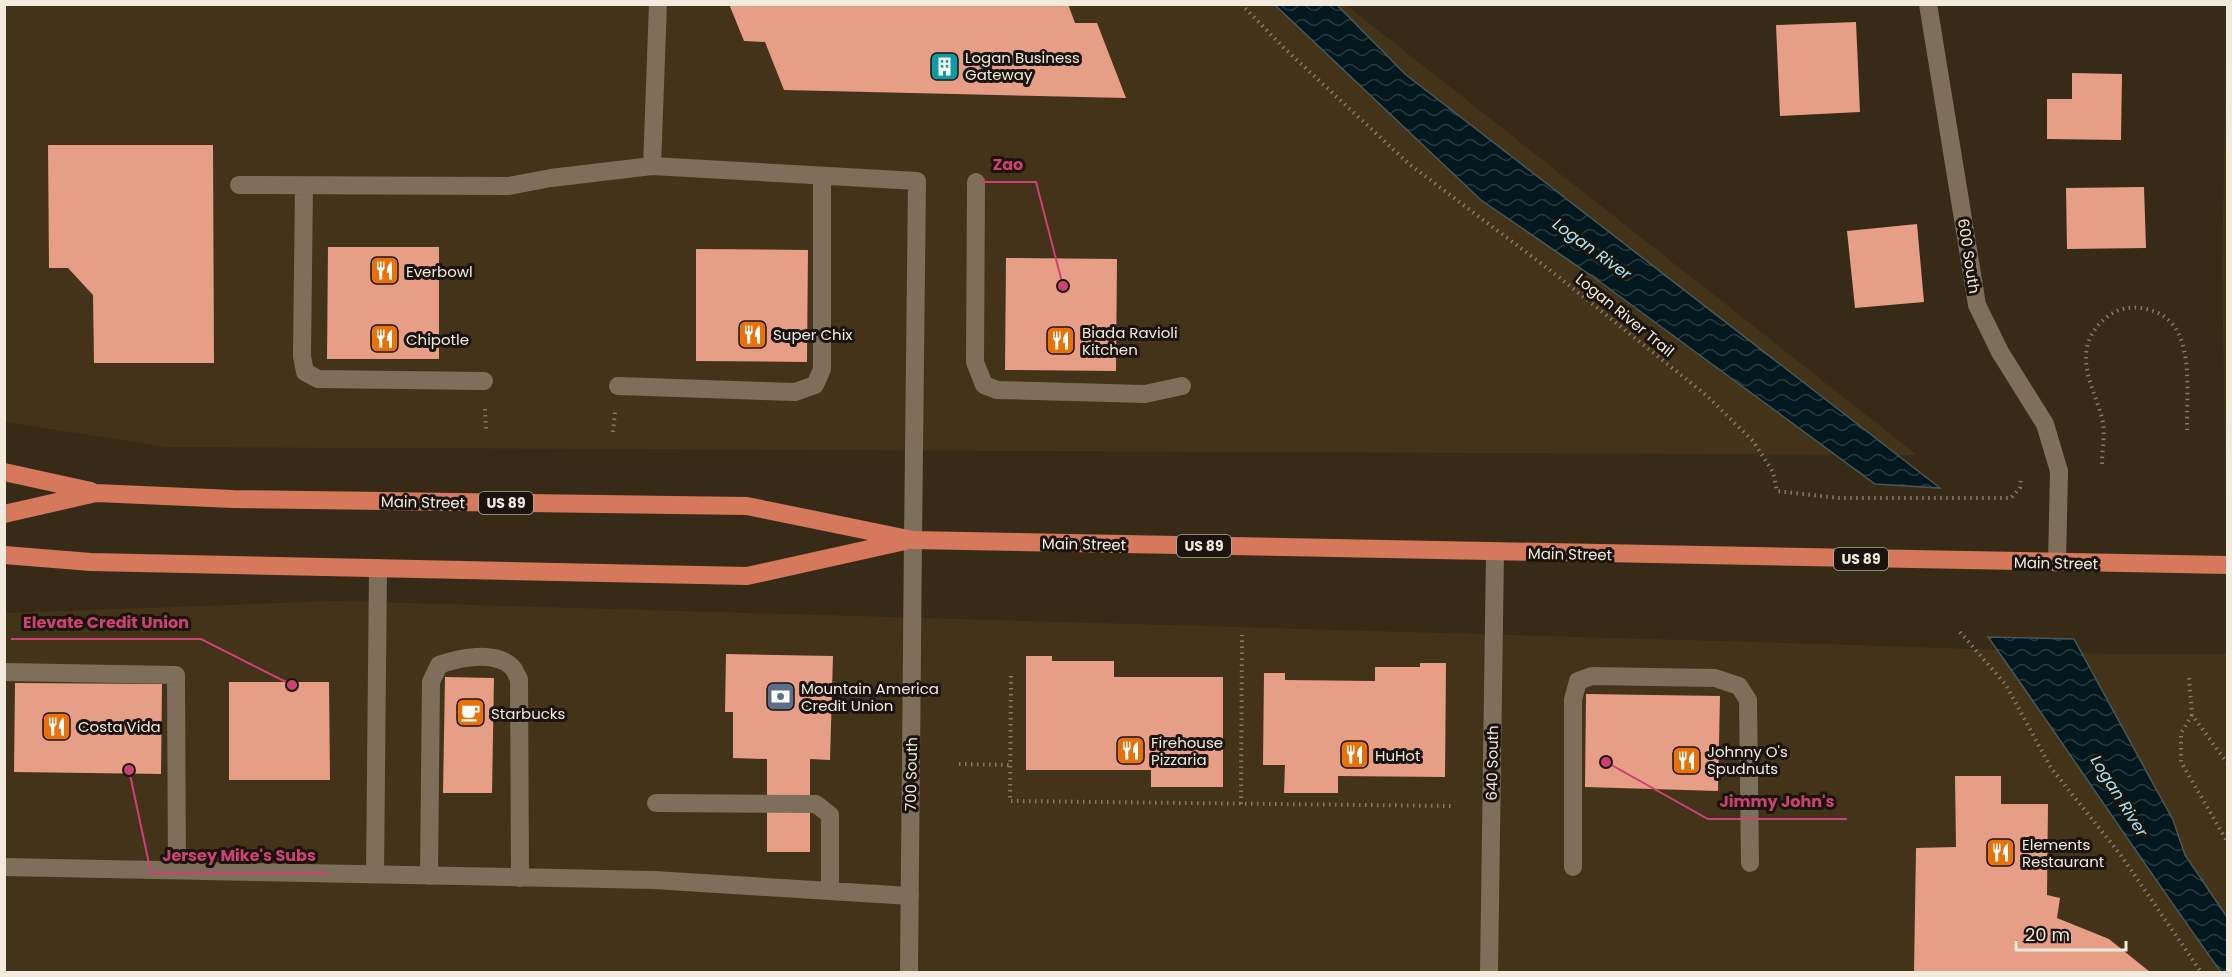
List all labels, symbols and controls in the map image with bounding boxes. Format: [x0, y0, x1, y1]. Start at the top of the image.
place label: Logan Business Gateway [965, 47, 1080, 85]
building icon: Logan Business Gateway [928, 50, 960, 82]
callout: Zao [981, 148, 1036, 182]
text: Zao [993, 153, 1023, 176]
water label: Logan River [1548, 213, 1637, 286]
street label: 600 South [1953, 217, 1985, 295]
restaurant icon: Everbowl [369, 255, 401, 287]
place label: Everbowl [406, 261, 473, 282]
street label: Logan River Trail [1571, 269, 1679, 361]
restaurant icon: Super Chix [736, 318, 768, 350]
place label: Biada Ravioli Kitchen [1082, 322, 1178, 360]
restaurant icon: Chipotle [369, 323, 401, 355]
place label: Super Chix [773, 324, 853, 345]
restaurant icon: Biada Ravioli Kitchen [1045, 325, 1077, 357]
place label: Chipotle [406, 329, 469, 350]
street label: Main Street [381, 491, 465, 513]
road number: US 89 [479, 492, 533, 514]
street label: Main Street [1042, 533, 1126, 555]
road number: US 89 [1177, 535, 1231, 557]
street label: Main Street [1528, 543, 1612, 565]
road number: US 89 [1834, 548, 1888, 570]
street label: Main Street [2014, 552, 2098, 574]
callout: Elevate Credit Union [11, 605, 201, 639]
text: Elevate Credit Union [23, 611, 189, 634]
place label: Mountain America Credit Union [801, 678, 939, 716]
bank icon: Mountain America Credit Union [764, 681, 796, 713]
cafe icon: Starbucks [454, 697, 486, 729]
place label: Starbucks [491, 703, 566, 724]
restaurant icon: Costa Vida [41, 710, 73, 742]
place label: Costa Vida [78, 716, 161, 737]
street label: 640 South [1481, 725, 1503, 801]
place label: Firehouse Pizzaria [1151, 732, 1223, 770]
restaurant icon: Firehouse Pizzaria [1114, 735, 1146, 767]
street label: 700 South [900, 737, 922, 811]
restaurant icon: HuHot [1338, 739, 1370, 771]
place label: Johnny O's Spudnuts [1707, 741, 1788, 779]
restaurant icon: Johnny O's Spudnuts [1670, 744, 1702, 776]
place label: HuHot [1375, 745, 1420, 766]
water label: Logan River [2085, 751, 2154, 842]
callout: Jimmy John's [1708, 785, 1847, 819]
text: Jimmy John's [1720, 790, 1834, 813]
place label: Elements Restaurant [2022, 834, 2104, 872]
restaurant icon: Elements Restaurant [1985, 837, 2017, 869]
callout: Jersey Mike's Subs [151, 839, 328, 873]
text: Jersey Mike's Subs [162, 844, 316, 867]
scale bar [2016, 914, 2126, 952]
text: 20 m [2025, 922, 2070, 947]

